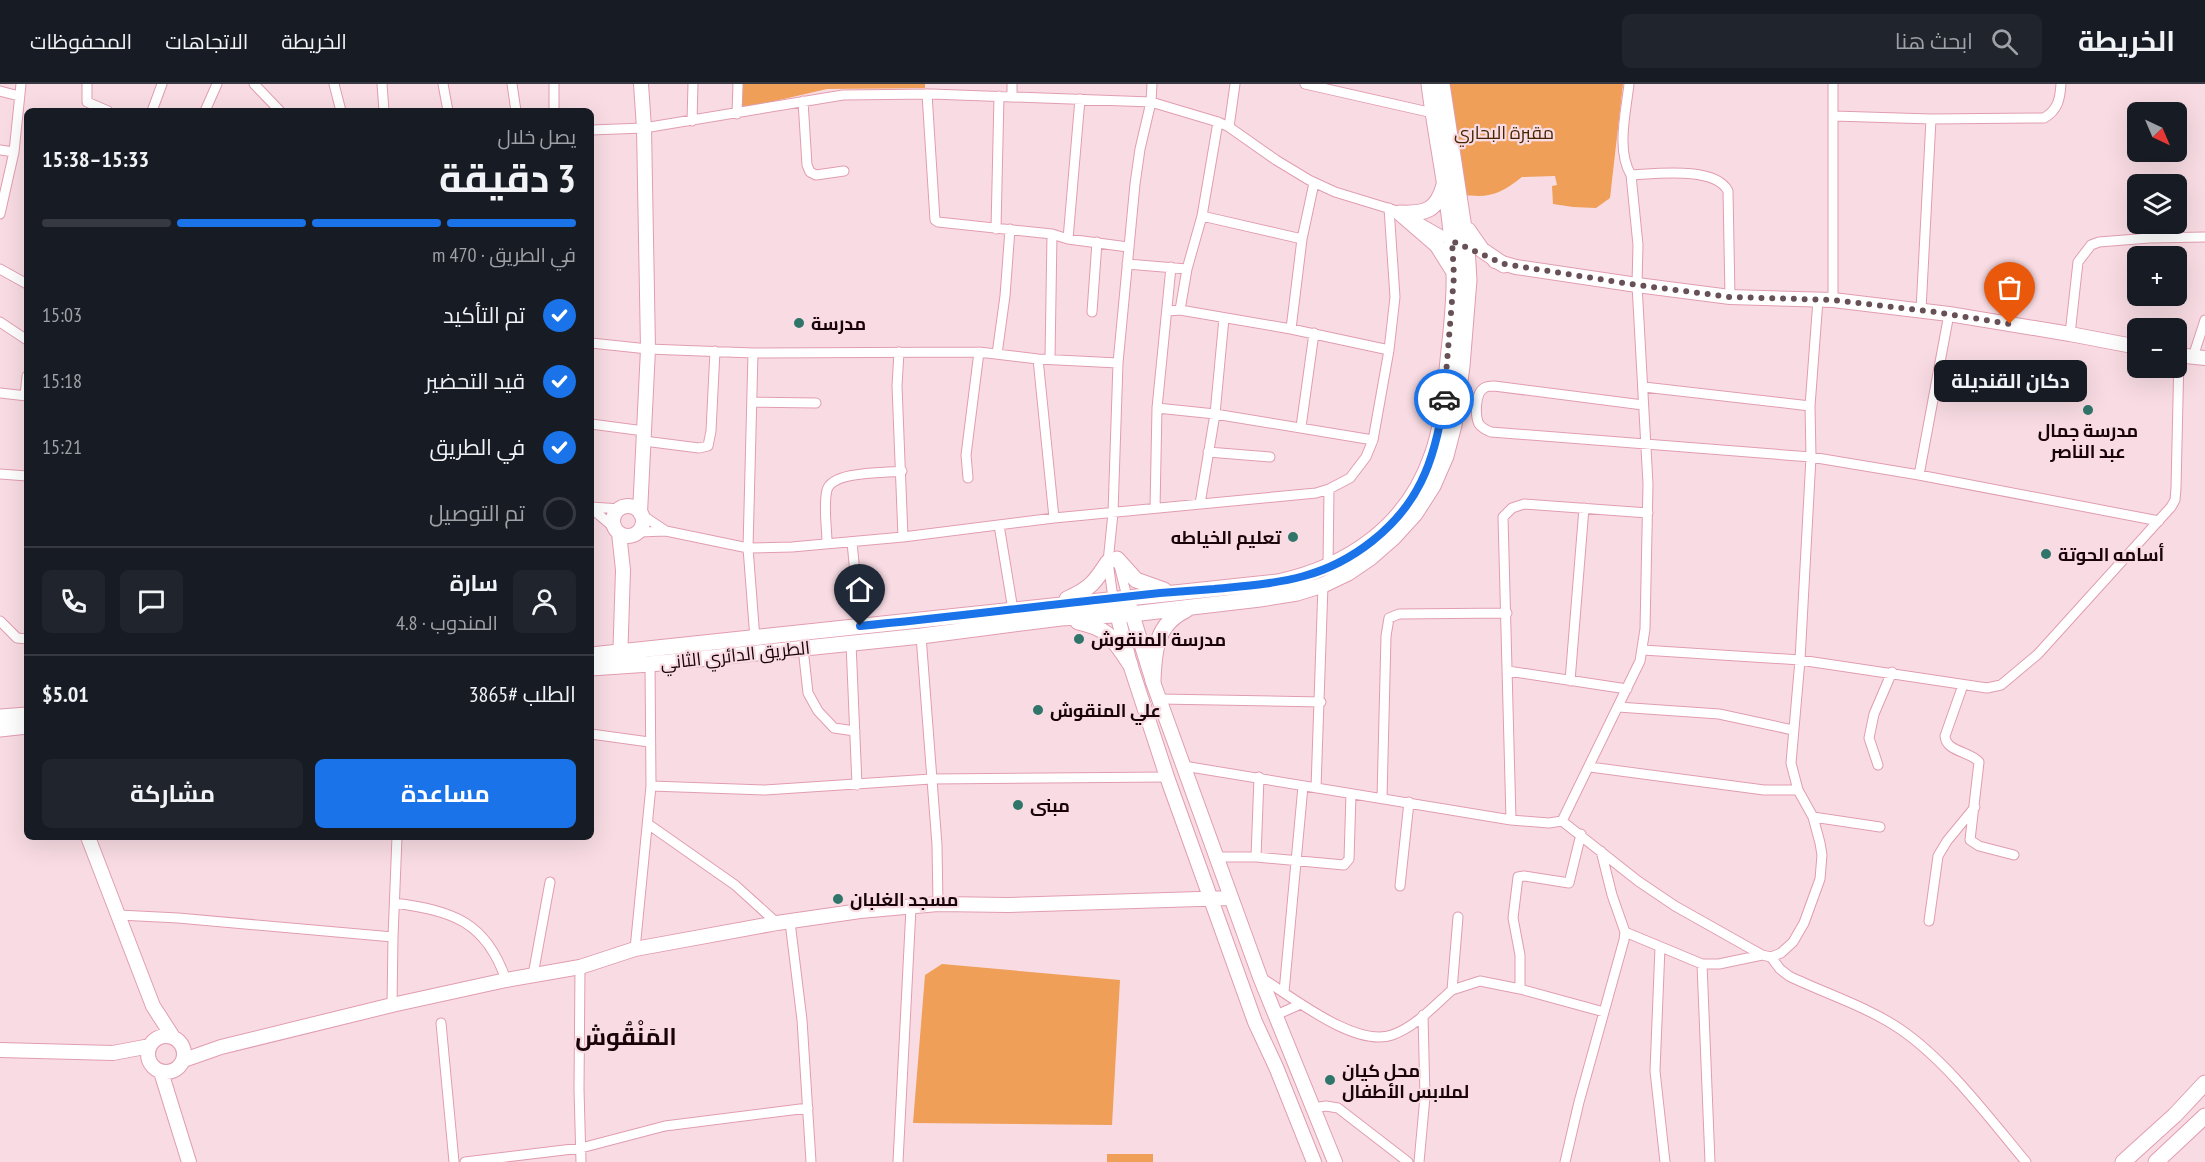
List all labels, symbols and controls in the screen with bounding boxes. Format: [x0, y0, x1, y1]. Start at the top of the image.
search box [1622, 14, 2042, 68]
text: الخريطة [2078, 22, 2175, 59]
icon: search [1988, 25, 2021, 58]
text: ابحث هنا [1895, 27, 1973, 55]
text: المحفوظات [30, 28, 132, 55]
text: الاتجاهات [165, 28, 248, 55]
text: الخريطة [281, 28, 347, 55]
north arrow [2127, 102, 2187, 162]
map controls [2127, 102, 2187, 378]
park label: مقبرة البحاري [1454, 121, 1554, 147]
text: يصل خلال [498, 124, 576, 150]
text: 15:33–15:38 [42, 145, 149, 173]
text: 3 دقيقة [439, 152, 576, 203]
button: layers [2127, 174, 2187, 234]
text: في الطريق · 470 m [432, 242, 576, 268]
button: + [2127, 246, 2187, 306]
pin [1984, 262, 2035, 324]
icon: bag [1993, 271, 2026, 304]
icon: check [543, 299, 576, 332]
text: تم التأكيد [443, 301, 525, 329]
text: 15:03 [42, 302, 82, 328]
place label: مدرسة [811, 312, 866, 335]
marker: مدرسة [792, 316, 806, 330]
button: − [2127, 318, 2187, 378]
callout: دكان القنديلة [1934, 360, 2086, 402]
icon: check [543, 365, 576, 398]
text: قيد التحضير [425, 367, 525, 395]
text: 15:18 [42, 368, 82, 394]
text: دكان القنديلة [1951, 368, 2070, 394]
courier [1414, 369, 1474, 429]
icon: car [1428, 383, 1461, 416]
marker: مدرسة جمال عبد الناصر [2081, 403, 2095, 417]
place label: مدرسة جمال عبد الناصر [2038, 419, 2138, 463]
icon: check [543, 431, 576, 464]
text: في الطريق [430, 433, 525, 461]
text: 15:21 [42, 434, 82, 460]
text: تم التوصيل [429, 499, 525, 527]
place label: تعليم الخياطه [1171, 526, 1281, 550]
marker: تعليم الخياطه [1286, 530, 1300, 544]
place label: أسامه الحوتة [2058, 542, 2164, 566]
marker: أسامه الحوتة [2039, 547, 2053, 561]
pin [834, 564, 885, 626]
text: سارة [450, 569, 498, 597]
button: phone [42, 570, 105, 633]
button: chat [120, 570, 183, 633]
button: person [513, 570, 576, 633]
icon: home [843, 573, 876, 606]
text: المندوب · 4.8 [396, 610, 498, 636]
place label: مدرسة المنقوش [1091, 628, 1226, 651]
marker: مدرسة المنقوش [1072, 632, 1086, 646]
street label: الطريق الدائري الثاني [659, 636, 811, 677]
text: $5.01 [42, 680, 89, 708]
text: الطلب #3865 [469, 680, 576, 708]
place label: علي المنقوش [1050, 699, 1161, 726]
marker: علي المنقوش [1031, 703, 1045, 717]
button: مشاركة [42, 759, 303, 828]
button: مساعدة [315, 759, 576, 828]
place label: مبنى [1030, 794, 1070, 817]
marker: مبنى [1011, 798, 1025, 812]
place label: مسجد الغلبان [850, 888, 958, 911]
marker: مسجد الغلبان [831, 892, 845, 906]
district label: المَنْقُوش [575, 1020, 677, 1052]
place label: محل كيان لملابس الأطفال [1342, 1059, 1469, 1103]
marker: محل كيان لملابس الأطفال [1323, 1073, 1337, 1087]

